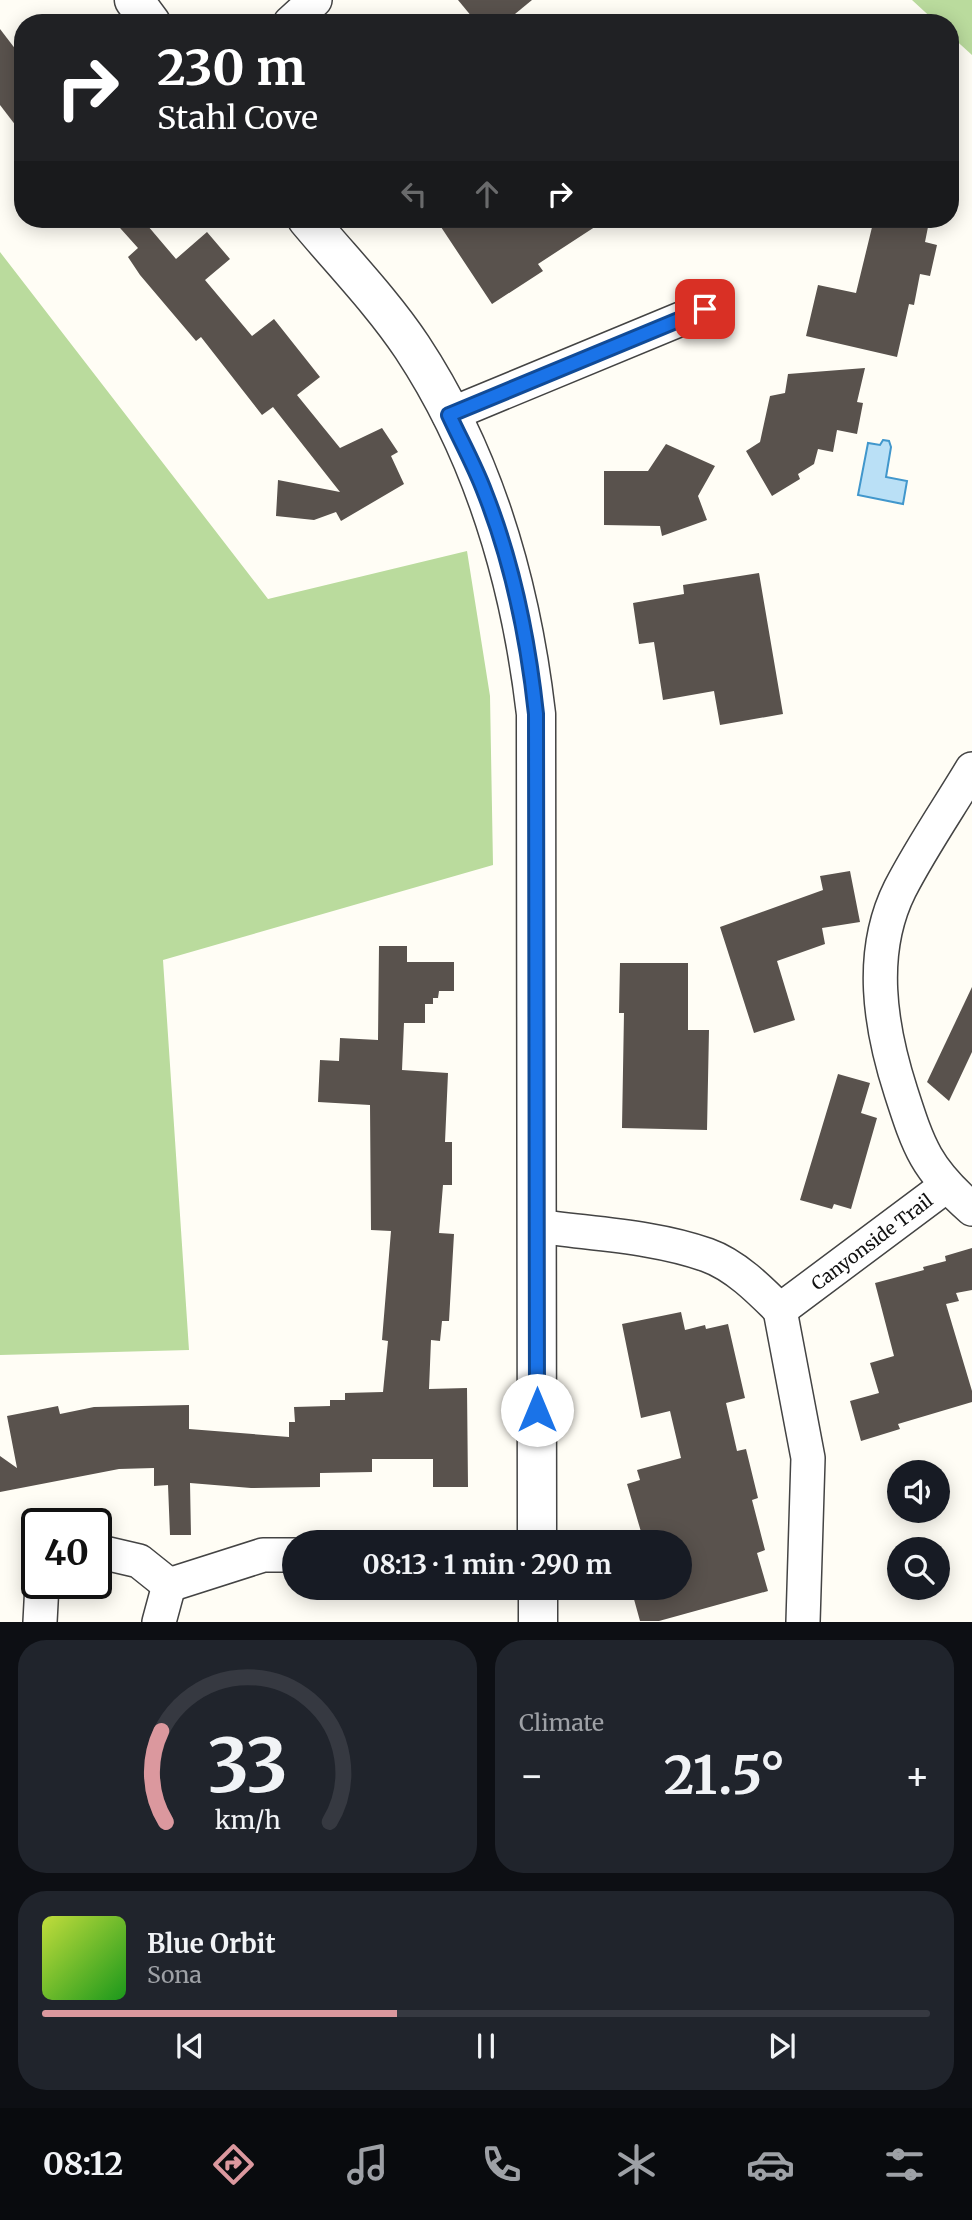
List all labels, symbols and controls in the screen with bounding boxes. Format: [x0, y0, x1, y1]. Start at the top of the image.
text: 230 m [157, 37, 305, 98]
icon: right [42, 42, 133, 133]
text: Stahl Cove [157, 98, 318, 138]
icon: left [395, 175, 433, 213]
icon: ahead [468, 175, 506, 213]
icon: right [541, 175, 579, 213]
pin [675, 279, 735, 339]
icon: arrive [686, 290, 724, 328]
street label: Canyonside Trail [807, 1189, 938, 1295]
position arrow [500, 1373, 574, 1447]
map controls [887, 1460, 950, 1600]
button: sound [887, 1460, 950, 1523]
speed limit sign: 40 [21, 1508, 112, 1599]
button: search [887, 1537, 950, 1600]
text: 08:13 · 1 min · 290 m [362, 1548, 612, 1581]
text: Climate [519, 1708, 604, 1737]
text: 33 [207, 1721, 288, 1813]
text: 21.5° [664, 1743, 785, 1808]
text: − [519, 1752, 544, 1799]
text: + [905, 1752, 930, 1799]
text: km/h [214, 1804, 281, 1836]
text: Blue Orbit [147, 1927, 276, 1960]
text: Sona [147, 1960, 202, 1989]
icon: previous [171, 2027, 209, 2065]
icon: pause [467, 2027, 505, 2065]
icon: next [763, 2027, 801, 2065]
icon: directions [209, 2140, 258, 2189]
icon: music [343, 2140, 392, 2189]
icon: phone [477, 2140, 526, 2189]
icon: climate [612, 2140, 661, 2189]
icon: car [746, 2140, 795, 2189]
icon: filters [880, 2140, 929, 2189]
text: 08:12 [43, 2144, 123, 2184]

